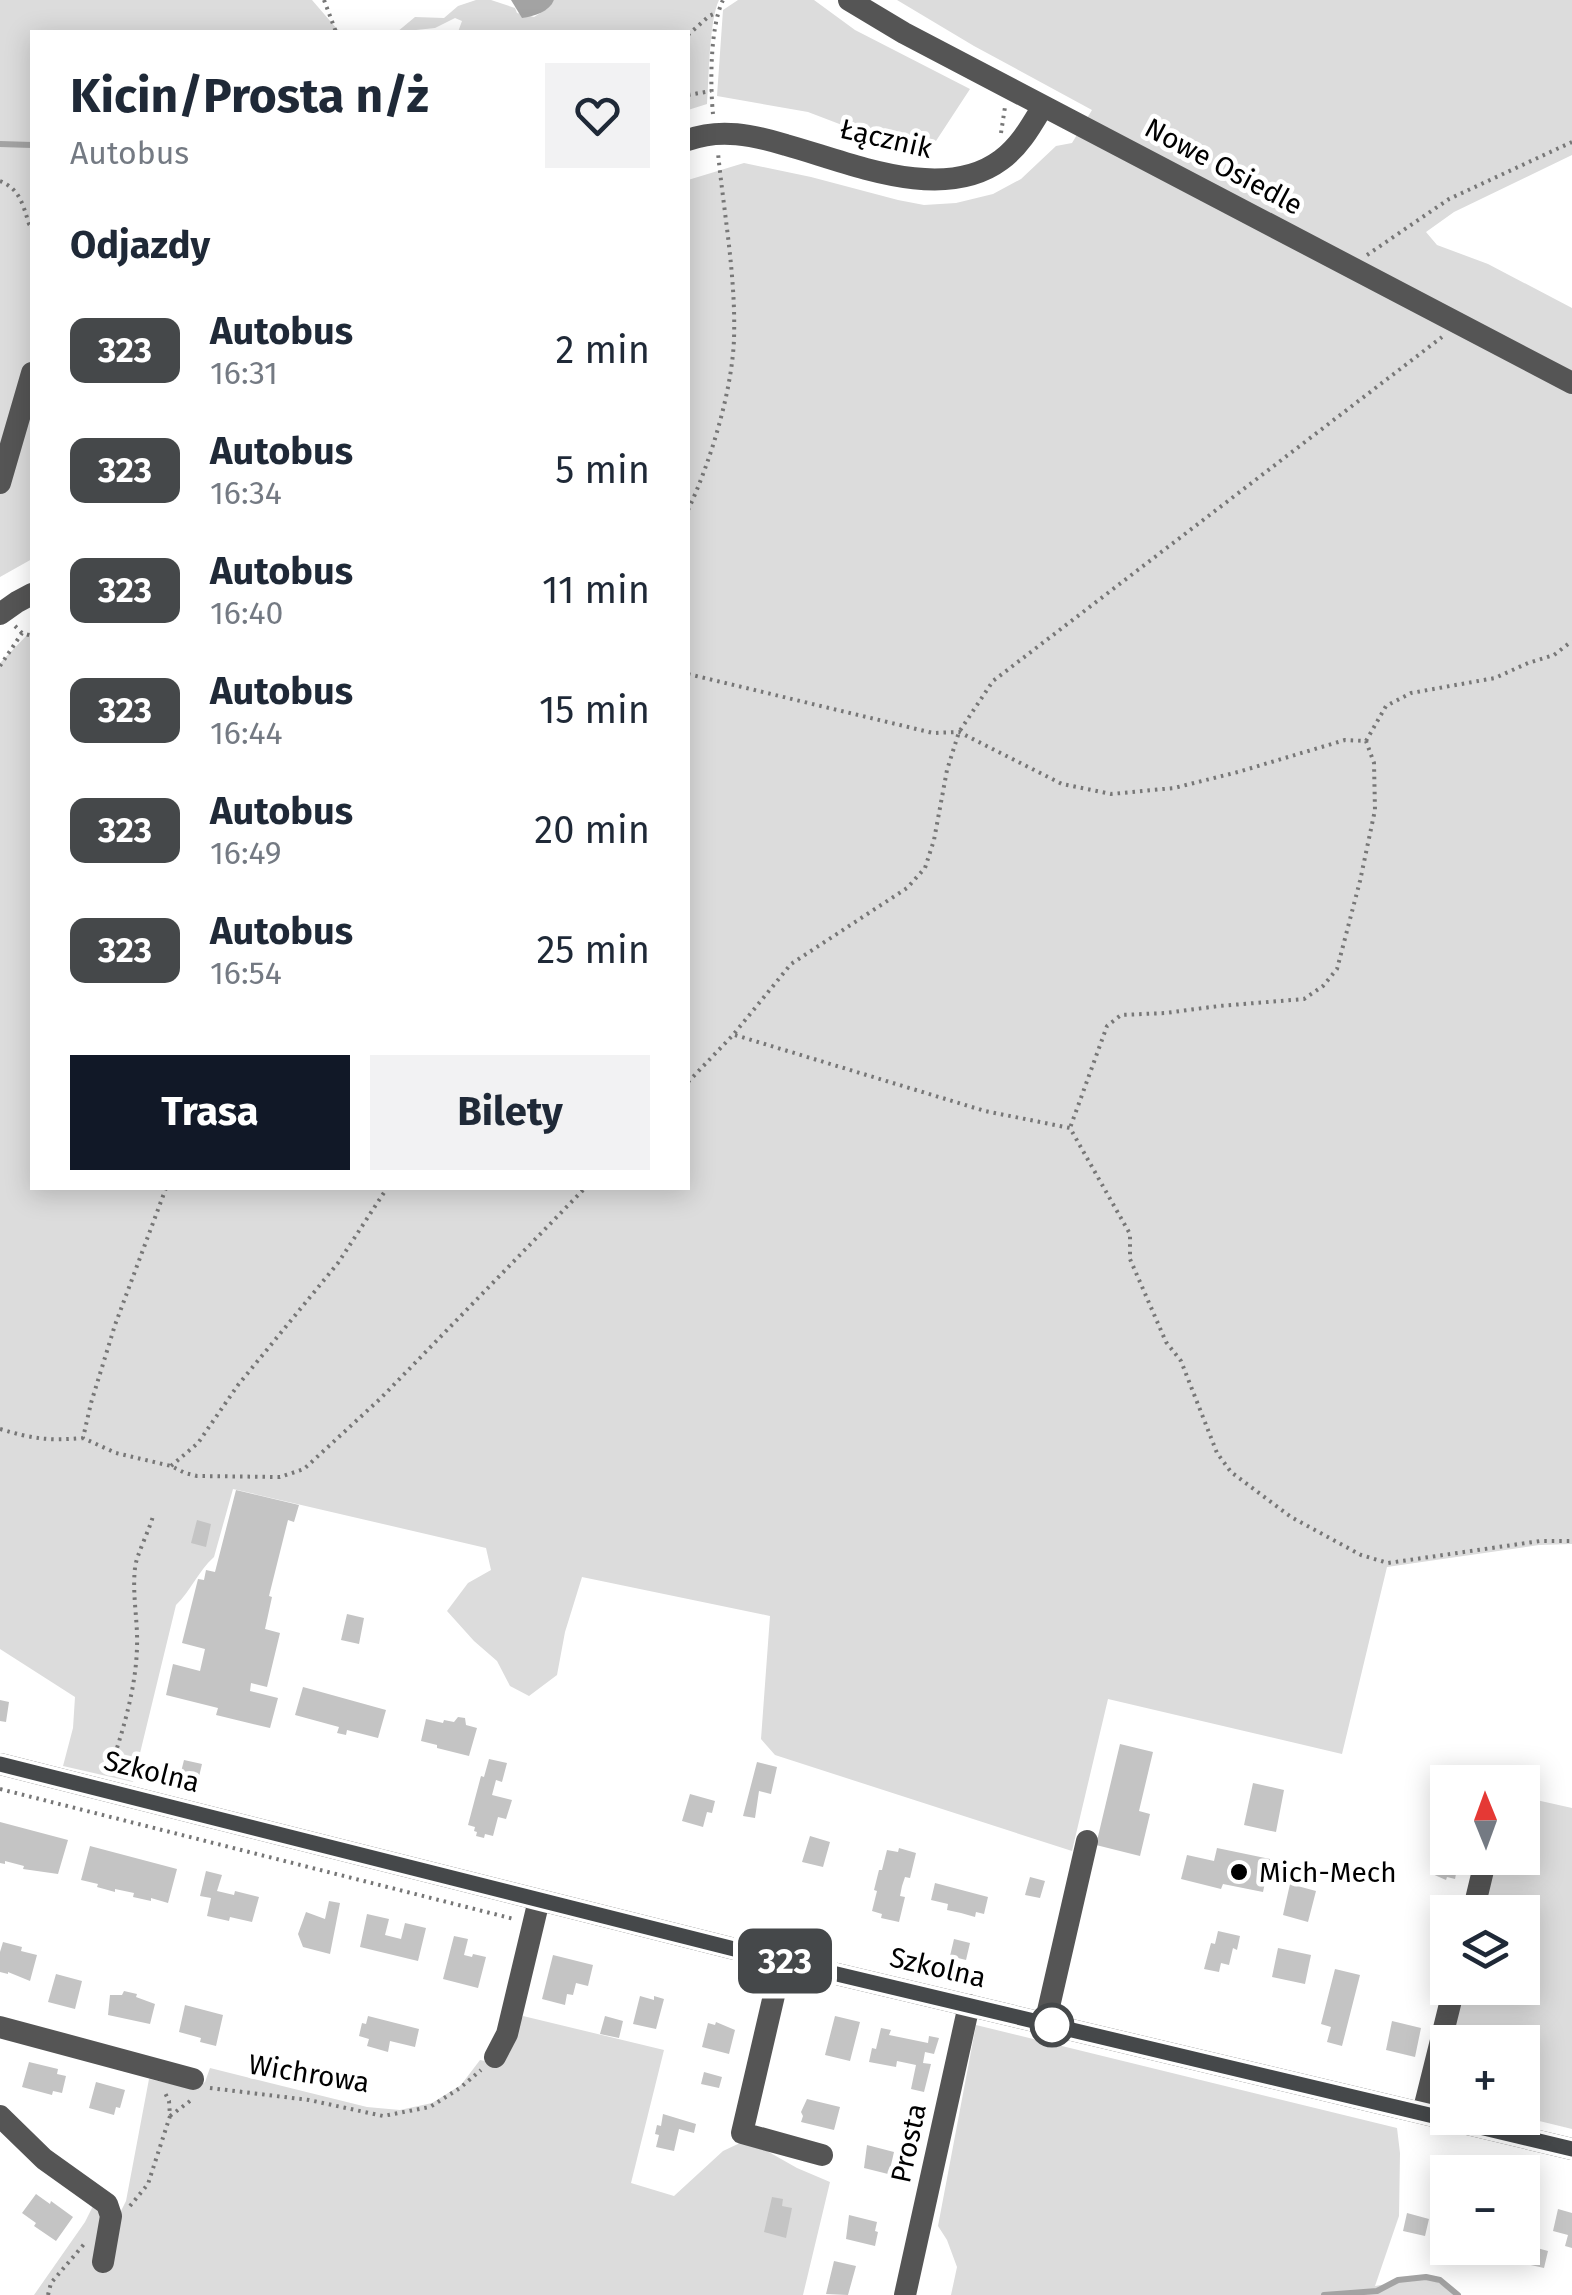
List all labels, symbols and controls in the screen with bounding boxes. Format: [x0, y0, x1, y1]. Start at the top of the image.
button: heart [545, 63, 650, 168]
text: Kicin/Prosta n/ż [70, 67, 429, 125]
street label: Nowe Osiedle [1139, 111, 1308, 222]
street label: Łącznik [837, 112, 936, 165]
text: Autobus [70, 134, 189, 172]
text: Odjazdy [70, 222, 210, 268]
text: Autobus [210, 308, 353, 354]
text: 2 min [556, 327, 650, 373]
text: 323 [98, 329, 152, 371]
text: 16:31 [210, 354, 278, 392]
text: Autobus [210, 428, 353, 474]
text: 5 min [555, 447, 650, 493]
text: 323 [98, 449, 152, 491]
text: 16:34 [210, 474, 282, 512]
text: Autobus [210, 548, 353, 594]
text: 11 min [542, 567, 650, 613]
text: 323 [98, 569, 152, 611]
text: 16:40 [210, 594, 283, 632]
text: Autobus [210, 668, 353, 714]
text: 15 min [539, 687, 650, 733]
text: 323 [98, 689, 152, 731]
text: 16:44 [210, 714, 282, 752]
text: Autobus [210, 788, 353, 834]
text: 20 min [534, 807, 650, 853]
text: 323 [98, 809, 152, 851]
text: 16:49 [210, 834, 282, 872]
text: Autobus [210, 908, 353, 954]
text: 25 min [537, 927, 650, 973]
text: 323 [98, 929, 152, 971]
text: 16:54 [210, 954, 282, 992]
button: Trasa [70, 1055, 350, 1170]
button: Bilety [370, 1055, 650, 1170]
street label: Szkolna [101, 1744, 203, 1799]
north arrow [1430, 1765, 1540, 1875]
map controls [1430, 1765, 1540, 2265]
place label: Mich-Mech [1259, 1856, 1397, 1889]
marker: Mich-Mech [1228, 1861, 1250, 1883]
button: layers [1430, 1895, 1540, 2005]
line badge: 323 [728, 1928, 842, 1994]
text: 323 [758, 1940, 812, 1982]
street label: Szkolna [887, 1940, 989, 1995]
unlabelled marker [1031, 2004, 1073, 2046]
button: + [1430, 2025, 1540, 2135]
street label: Wichrowa [246, 2048, 372, 2099]
street label: Prosta [884, 2100, 933, 2186]
button: − [1430, 2155, 1540, 2265]

